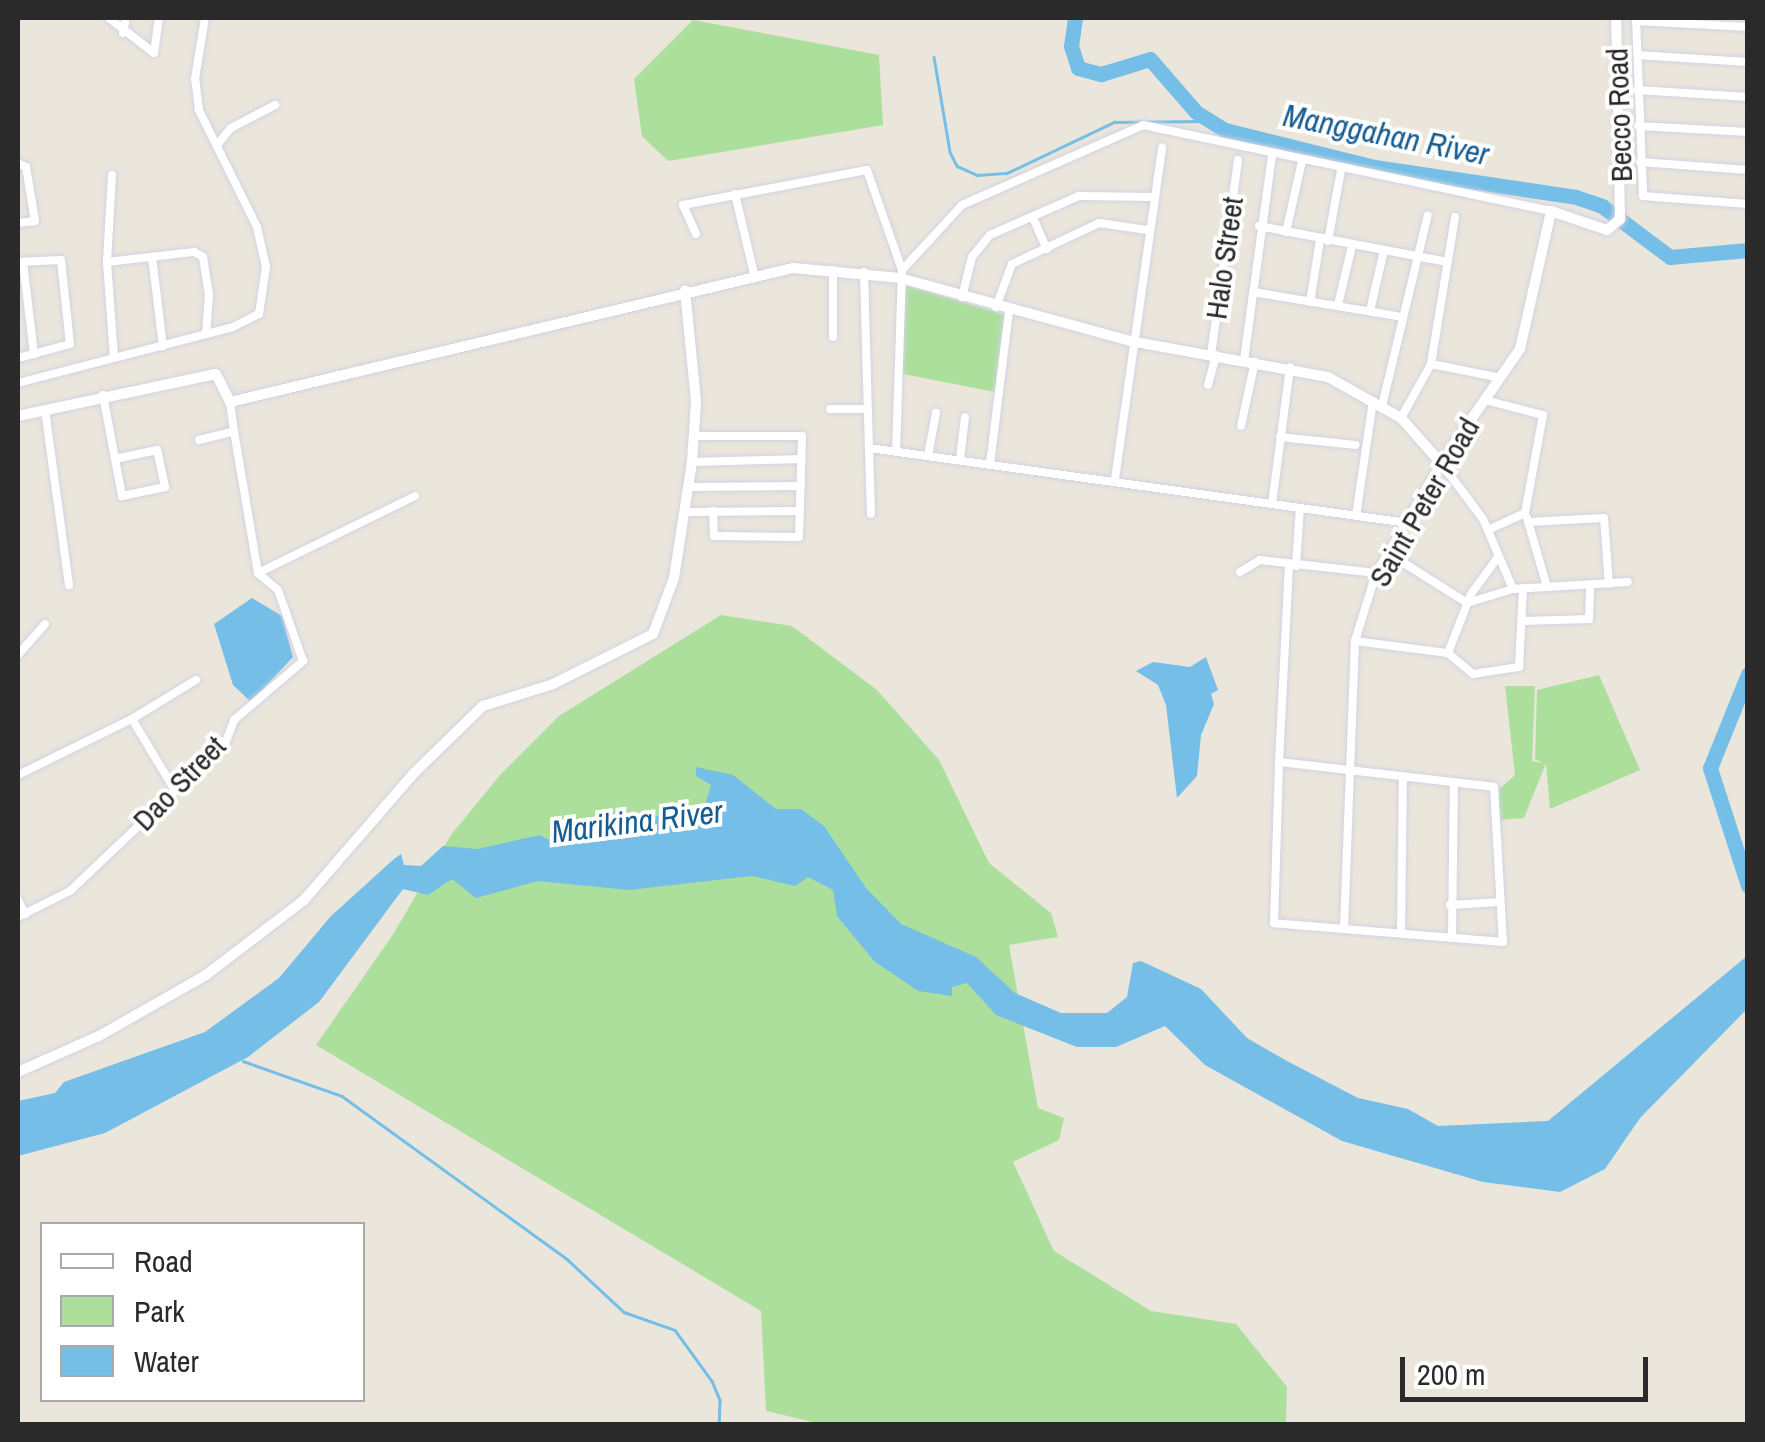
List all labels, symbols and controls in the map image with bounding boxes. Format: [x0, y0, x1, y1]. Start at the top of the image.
street label: Becco Road [1599, 47, 1639, 183]
water label: Manggahan River [1280, 96, 1492, 174]
street label: Halo Street [1198, 195, 1250, 321]
street label: Saint Peter Road [1361, 411, 1487, 593]
street label: Dao Street [125, 728, 233, 838]
water label: Marikina River [549, 792, 725, 852]
legend [40, 1222, 365, 1402]
text: Road [134, 1241, 193, 1281]
text: Park [134, 1291, 185, 1331]
scale bar [1405, 1337, 1652, 1399]
text: Water [134, 1341, 199, 1381]
text: 200 m [1417, 1354, 1485, 1394]

